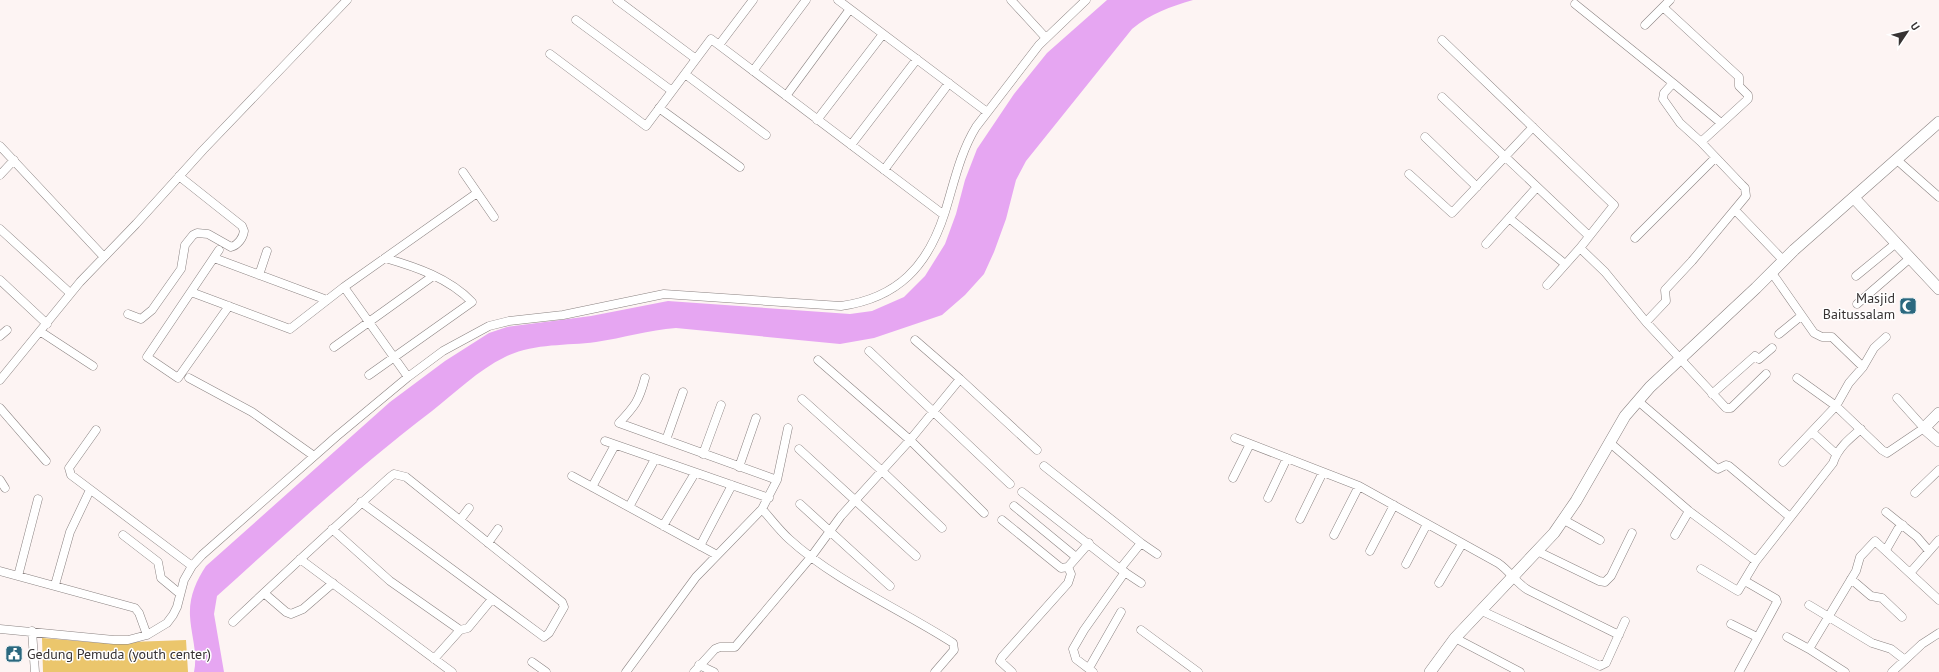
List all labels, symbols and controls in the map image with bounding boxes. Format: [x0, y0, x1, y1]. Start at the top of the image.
north arrow [1887, 12, 1927, 52]
text: U [1907, 19, 1923, 33]
place label: Masjid Baitussalam [1823, 289, 1895, 323]
mosque icon: Masjid Baitussalam [1898, 296, 1918, 316]
public building icon: Gedung Pemuda (youth center) [4, 644, 24, 664]
place label: Gedung Pemuda (youth center) [27, 645, 211, 663]

